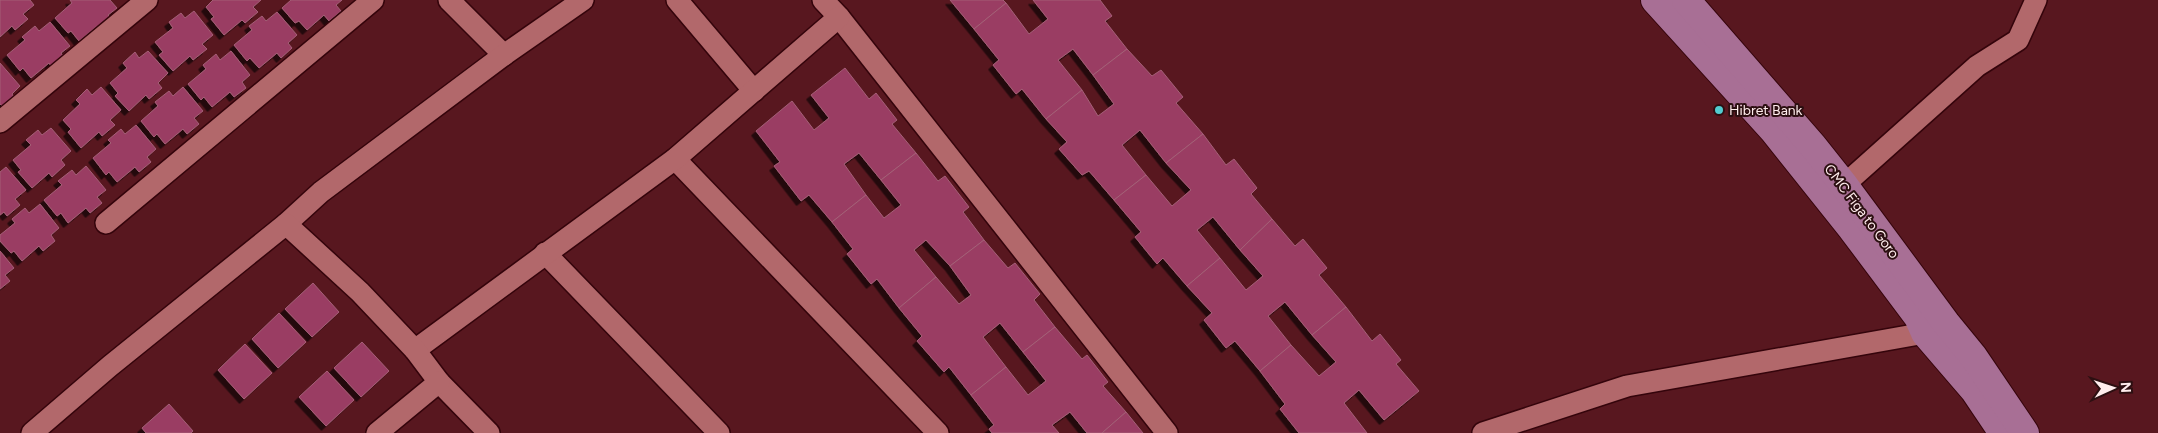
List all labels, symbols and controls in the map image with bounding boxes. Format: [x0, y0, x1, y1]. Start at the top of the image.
place label: Hibret Bank [1729, 102, 1803, 119]
marker: Hibret Bank [1713, 104, 1725, 116]
street label: CMC Figa to Goro [1821, 161, 1903, 262]
north arrow [2088, 363, 2138, 413]
text: N [2117, 381, 2134, 393]

